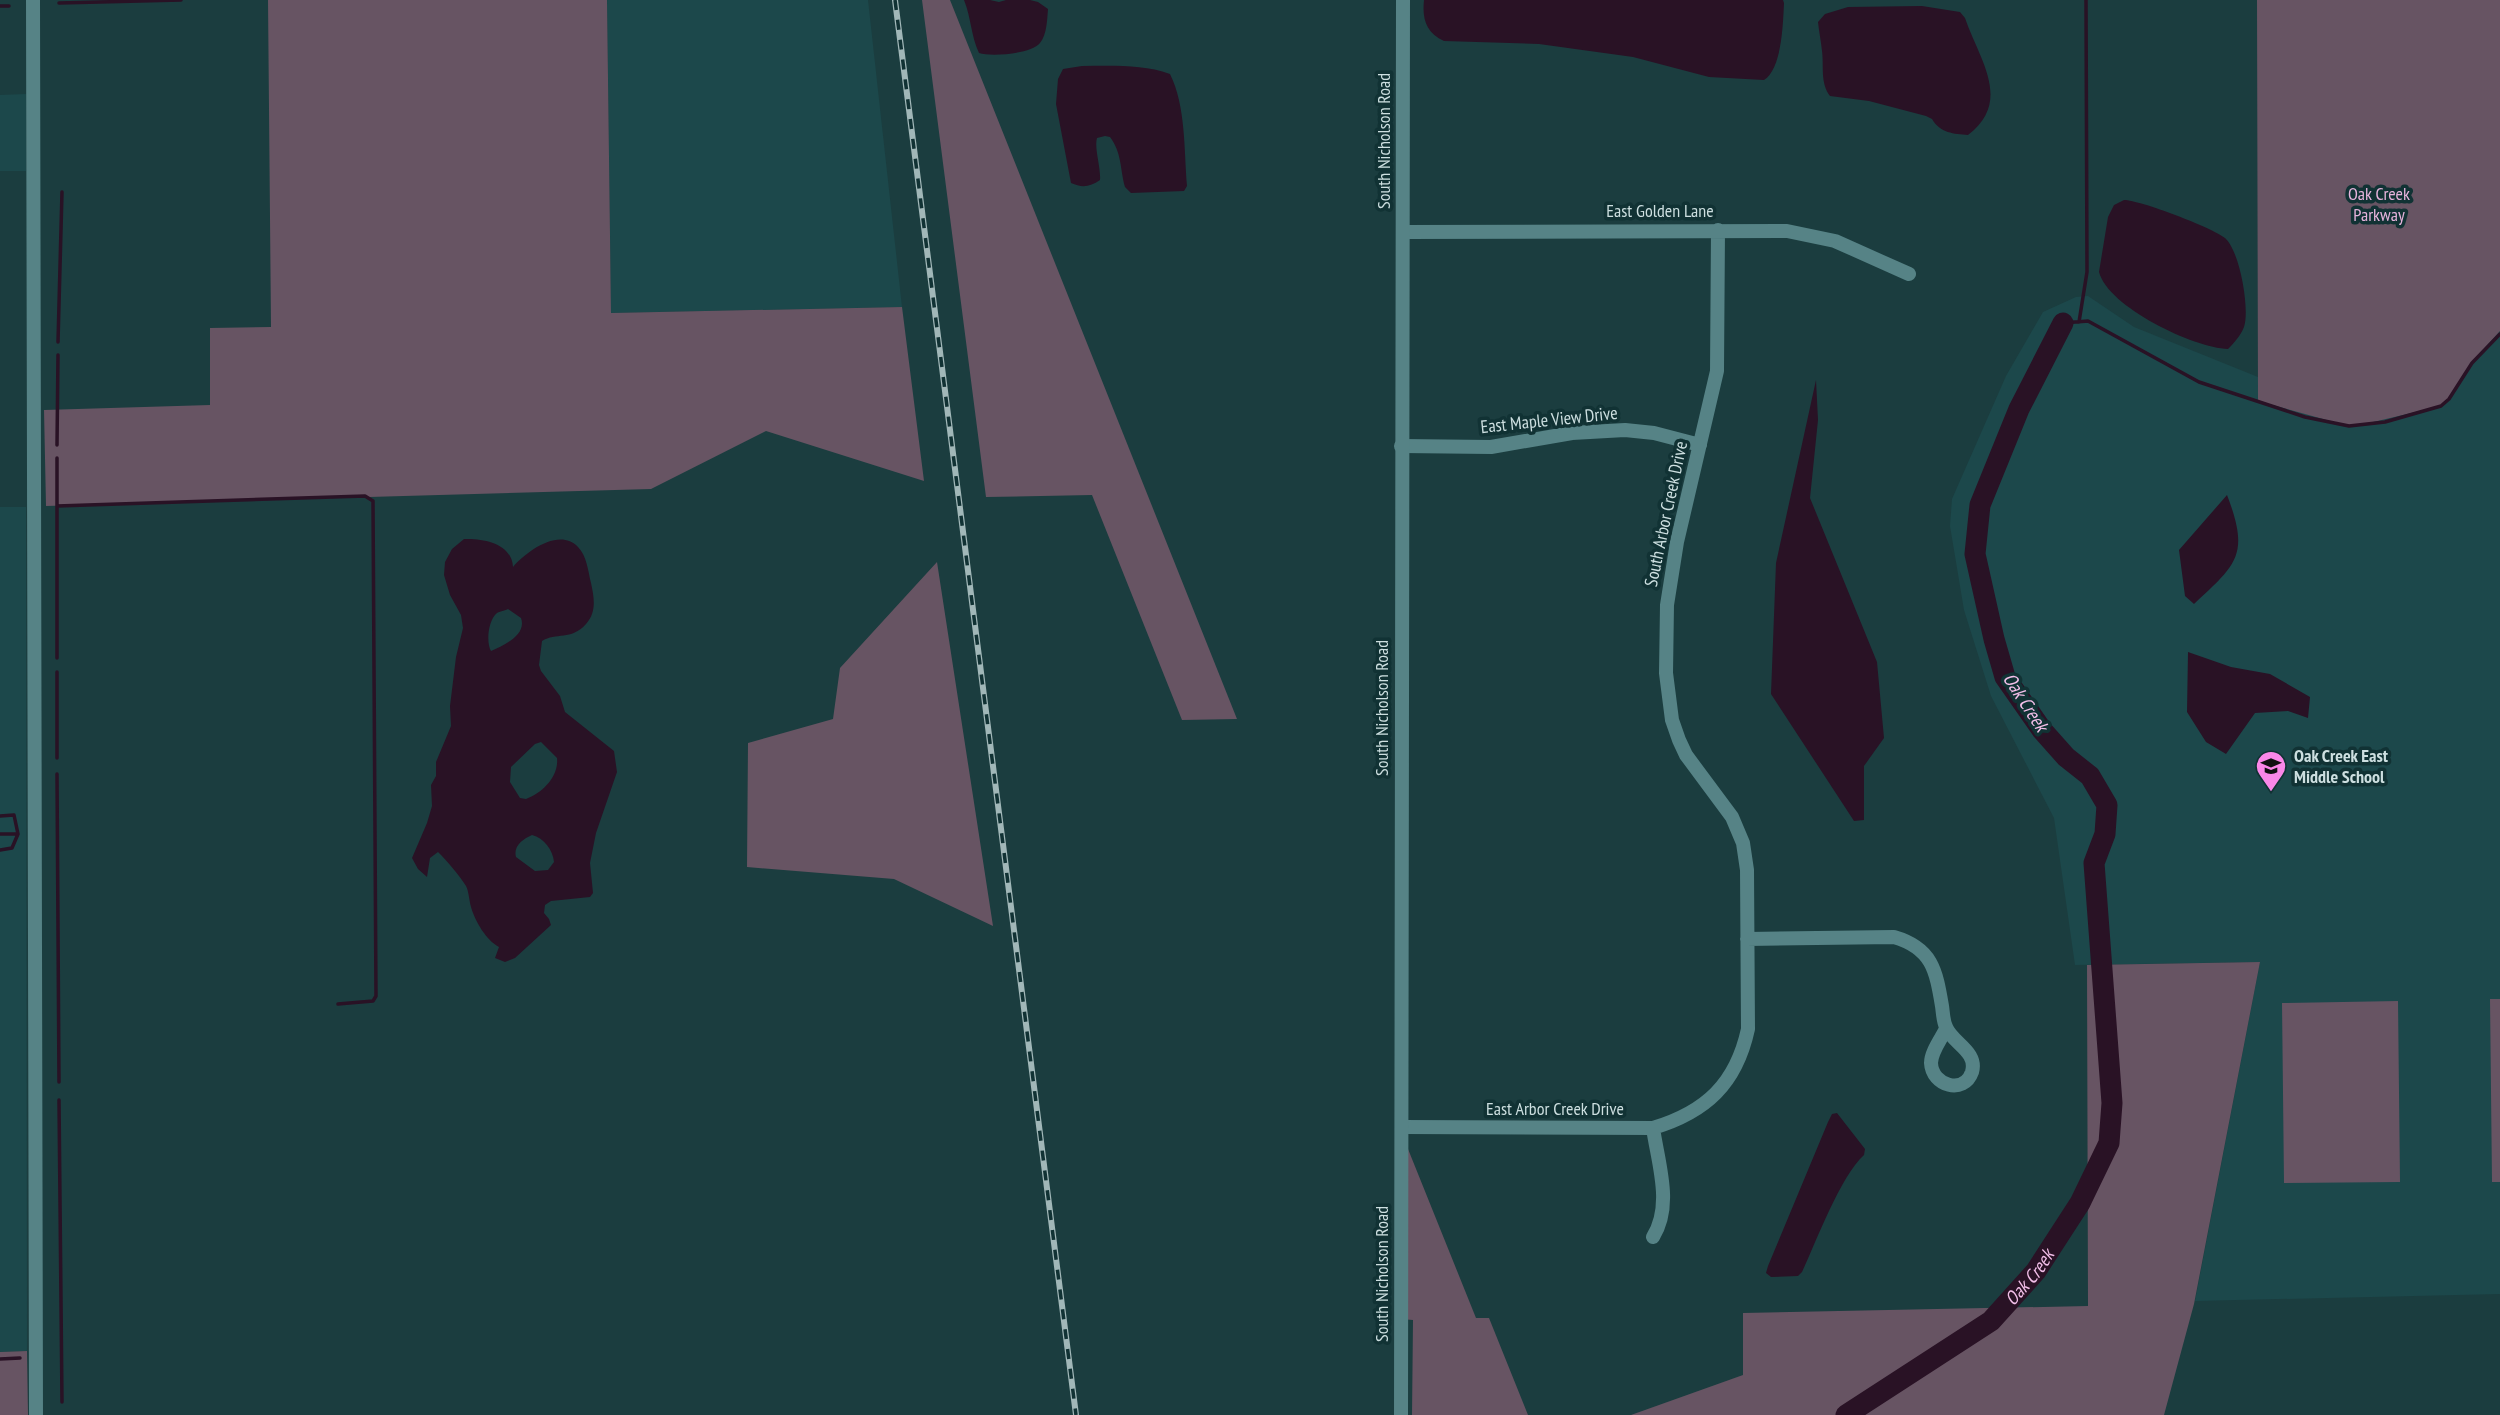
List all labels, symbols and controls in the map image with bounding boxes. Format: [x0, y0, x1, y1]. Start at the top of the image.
street label: South Nicholson Road [1372, 73, 1395, 209]
park label: Oak Creek Parkway [2348, 182, 2410, 226]
street label: East Golden Lane [1606, 199, 1714, 222]
street label: East Maple View Drive [1479, 401, 1619, 438]
street label: South Arbor Creek Drive [1639, 439, 1692, 589]
street label: South Nicholson Road [1370, 640, 1393, 776]
water label: Oak Creek [1998, 668, 2055, 738]
place label: Oak Creek East Middle School [2294, 744, 2389, 788]
school or university icon: Oak Creek East Middle School [2254, 749, 2288, 793]
street label: East Arbor Creek Drive [1486, 1097, 1624, 1120]
street label: South Nicholson Road [1370, 1206, 1393, 1342]
water label: Oak Creek [1999, 1242, 2060, 1310]

